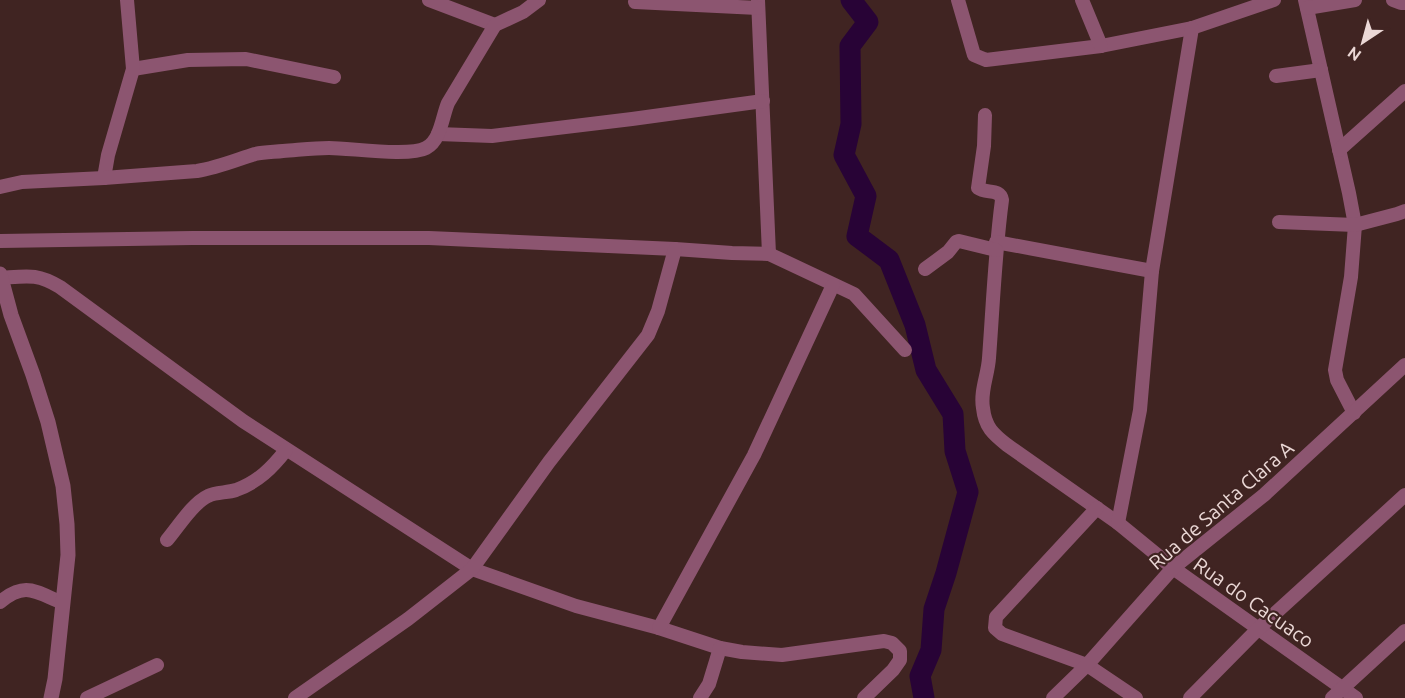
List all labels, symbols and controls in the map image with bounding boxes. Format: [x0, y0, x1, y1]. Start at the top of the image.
north arrow [1333, 12, 1393, 72]
text: N [1344, 43, 1364, 65]
street label: Rua de Santa Clara A [1144, 436, 1298, 574]
street label: Rua do Cacuaco [1190, 552, 1318, 652]

